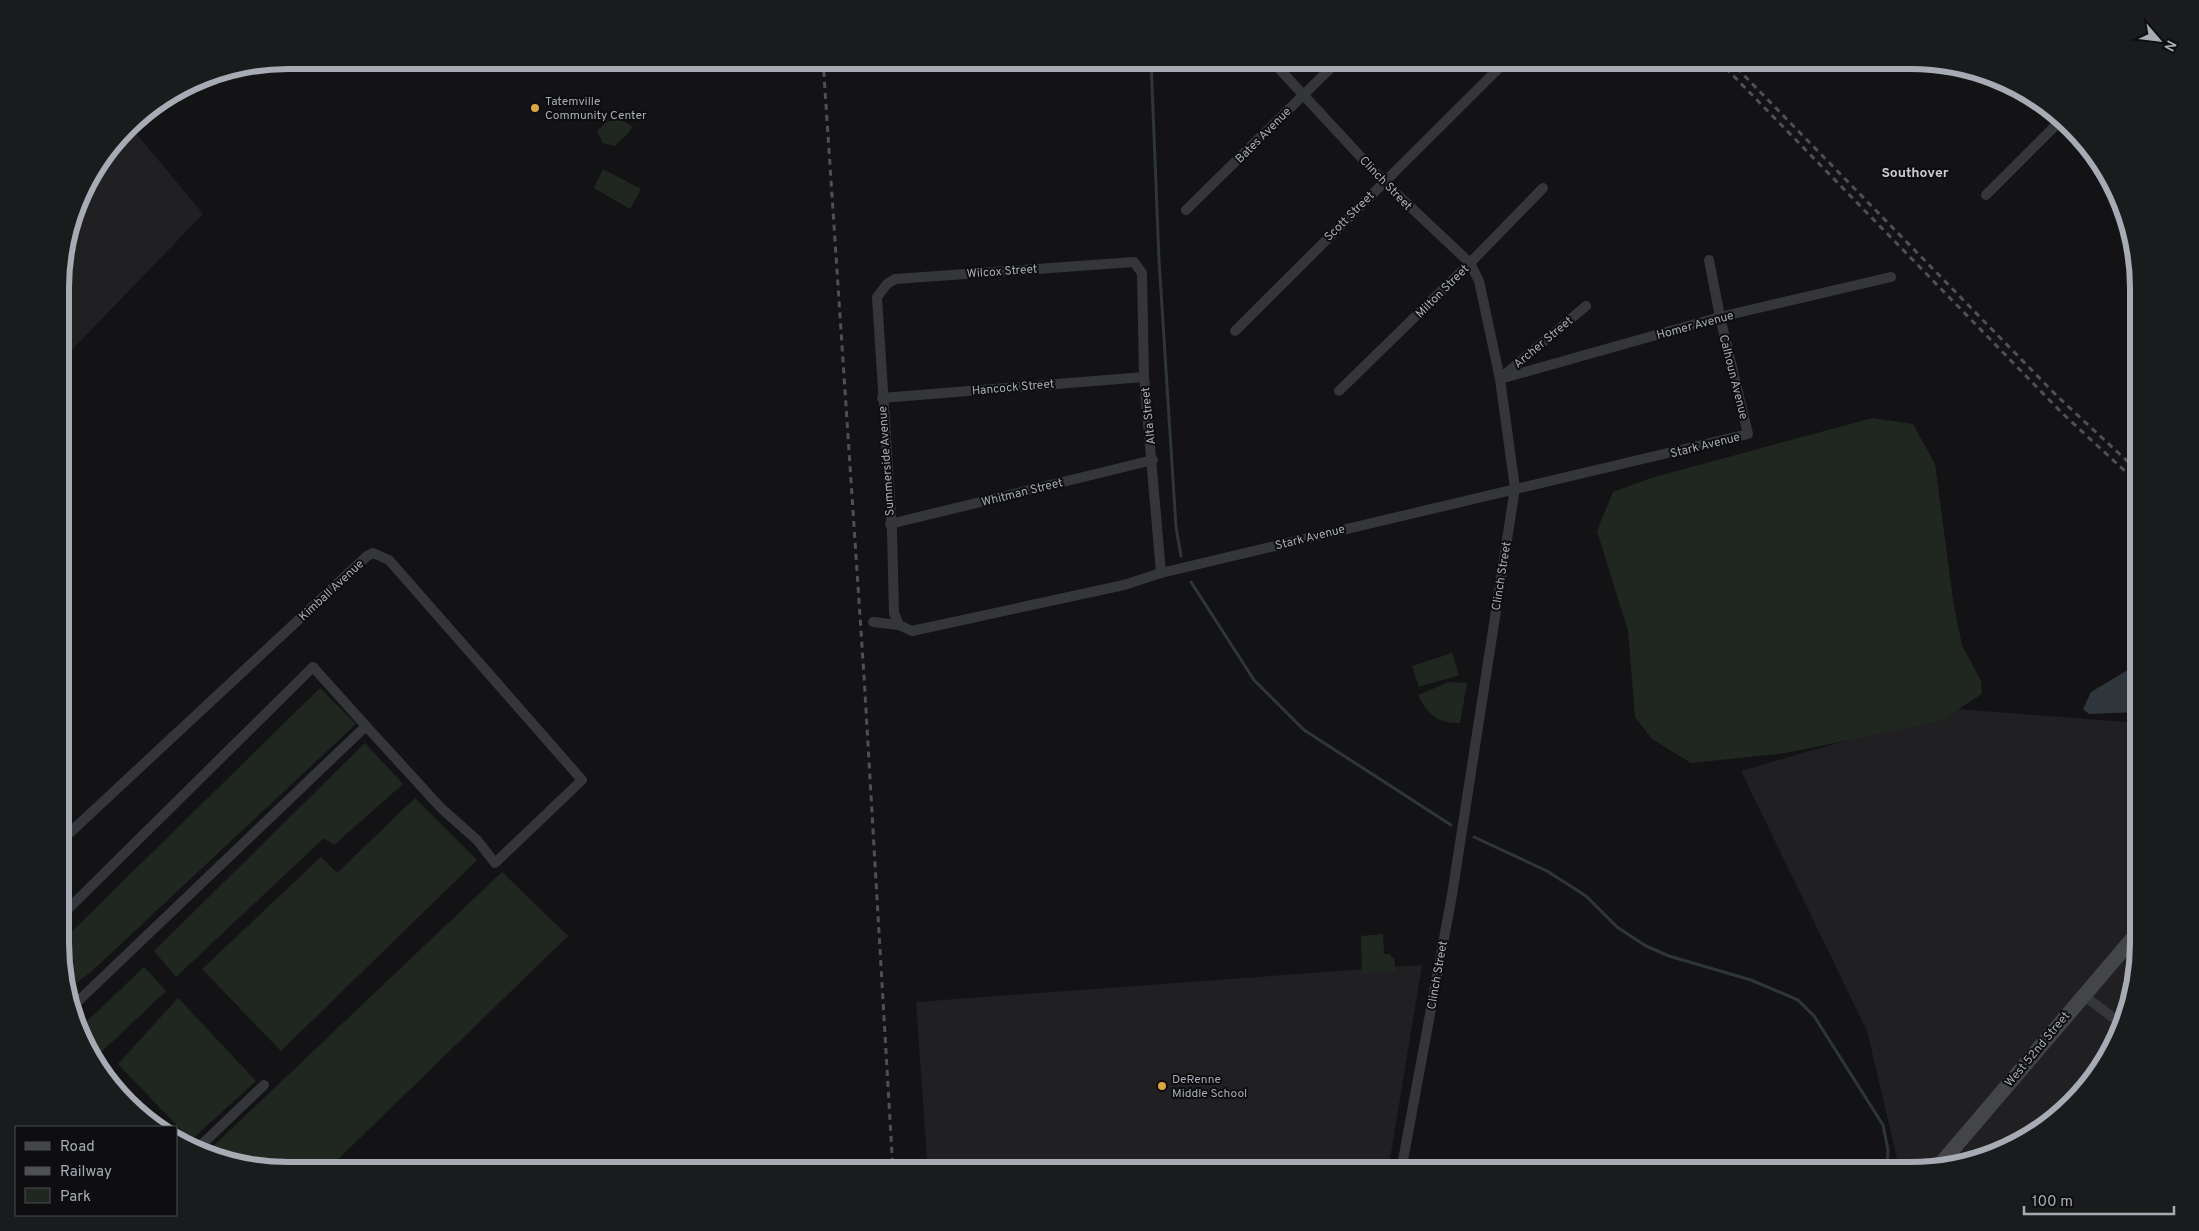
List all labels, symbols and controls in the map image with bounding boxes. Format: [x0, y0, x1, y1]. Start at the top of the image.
north arrow [2134, 15, 2184, 65]
text: N [2159, 37, 2179, 54]
place label: Tatemville Community Center [545, 94, 647, 124]
marker: Tatemville Community Center [529, 102, 541, 114]
street label: Bates Avenue [1232, 104, 1295, 167]
street label: Clinch Street [1355, 153, 1415, 214]
district label: Southover [1881, 165, 1949, 182]
street label: Scott Street [1321, 188, 1378, 245]
street label: Milton Street [1412, 261, 1473, 322]
street label: Wilcox Street [966, 262, 1038, 282]
street label: Homer Avenue [1655, 308, 1736, 344]
street label: Archer Street [1511, 313, 1577, 372]
street label: Calhoun Avenue [1715, 333, 1751, 421]
street label: Hancock Street [971, 376, 1055, 400]
street label: Alta Street [1138, 386, 1160, 446]
street label: Summerside Avenue [875, 405, 899, 516]
street label: Stark Avenue [1669, 430, 1742, 462]
street label: Whitman Street [980, 475, 1065, 511]
street label: Stark Avenue [1274, 522, 1347, 554]
street label: Clinch Street [1489, 541, 1515, 612]
street label: Kimball Avenue [296, 557, 368, 625]
street label: Clinch Street [1424, 940, 1452, 1011]
street label: West 52nd Street [2002, 1009, 2074, 1091]
place label: DeRenne Middle School [1172, 1072, 1247, 1102]
marker: DeRenne Middle School [1156, 1080, 1168, 1092]
legend [15, 1126, 178, 1216]
text: Road [60, 1138, 95, 1157]
text: Railway [60, 1163, 112, 1182]
scale bar [2024, 1184, 2174, 1216]
text: Park [60, 1188, 91, 1207]
text: 100 m [2032, 1193, 2073, 1212]

